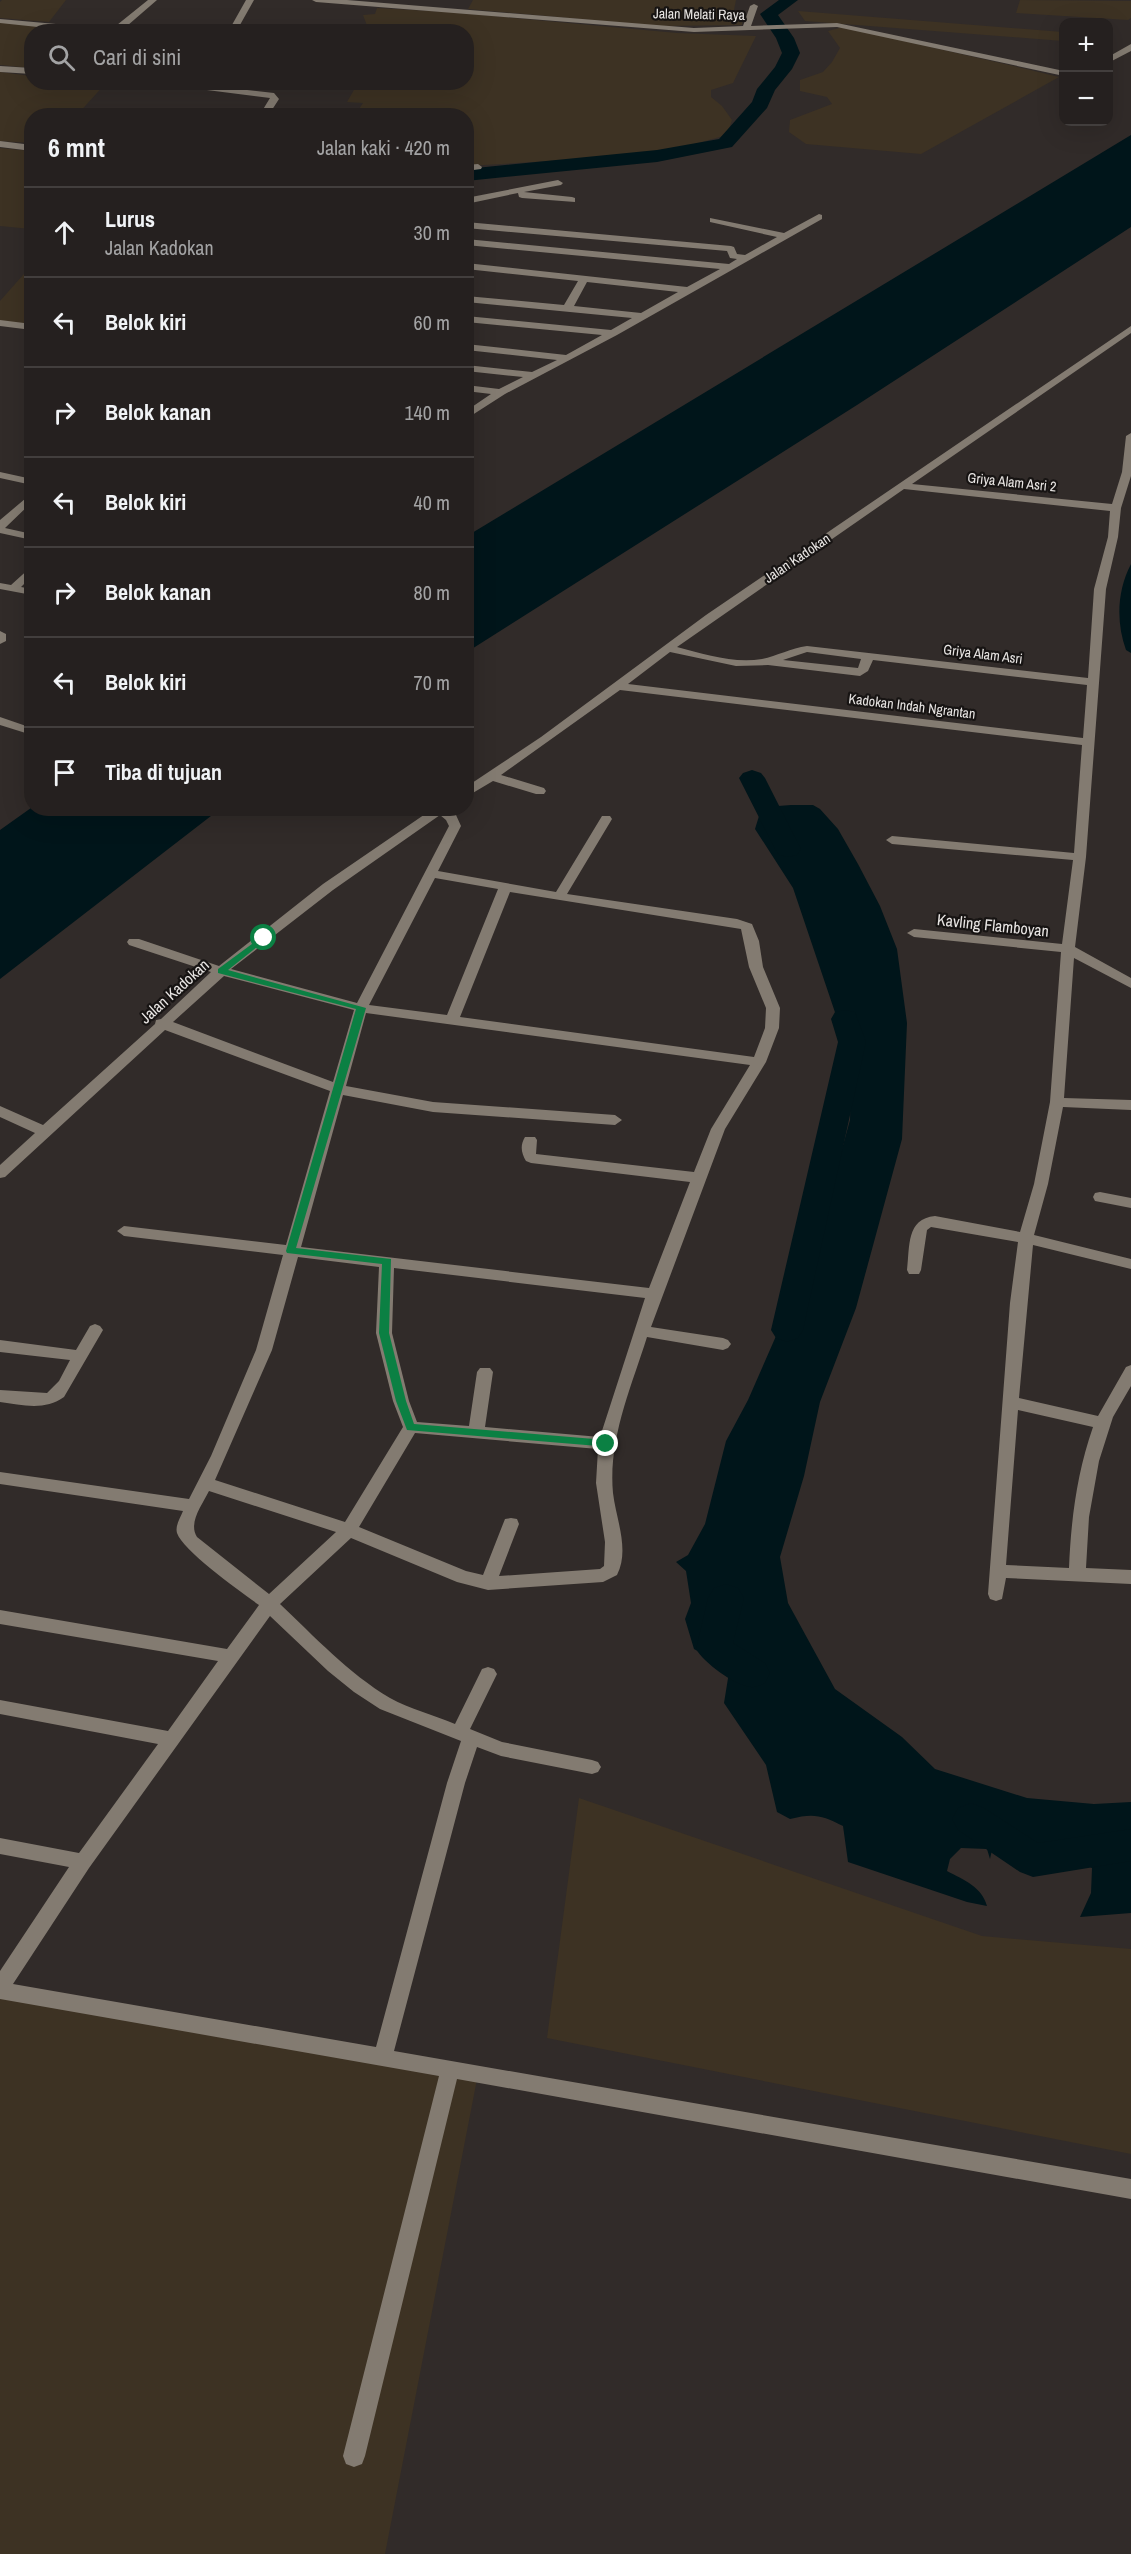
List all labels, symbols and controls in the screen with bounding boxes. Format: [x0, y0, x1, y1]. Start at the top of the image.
street label: Jalan Melati Raya [653, 4, 746, 24]
map controls [1059, 18, 1113, 126]
button: + [1059, 18, 1113, 72]
search box [24, 24, 474, 90]
icon: search [45, 41, 78, 74]
text: Cari di sini [93, 42, 181, 72]
button: − [1059, 72, 1113, 126]
text: 6 mnt [48, 130, 105, 165]
text: Jalan kaki · 420 m [317, 134, 450, 161]
text: Lurus [105, 204, 155, 234]
icon: ahead [48, 216, 81, 249]
text: 30 m [414, 219, 450, 246]
text: Jalan Kadokan [105, 234, 214, 261]
icon: left [48, 306, 81, 339]
text: Belok kiri [105, 307, 186, 337]
text: 60 m [414, 309, 450, 336]
icon: right [48, 396, 81, 429]
text: Belok kanan [105, 397, 211, 427]
text: 140 m [404, 399, 450, 426]
street label: Griya Alam Asri 2 [967, 468, 1057, 496]
icon: left [48, 486, 81, 519]
text: Belok kiri [105, 487, 186, 517]
text: 40 m [414, 489, 450, 516]
street label: Jalan Kadokan [760, 529, 834, 587]
icon: right [48, 576, 81, 609]
text: Belok kanan [105, 577, 211, 607]
text: 80 m [414, 579, 450, 606]
street label: Griya Alam Asri [942, 640, 1024, 668]
icon: left [48, 666, 81, 699]
text: Belok kiri [105, 667, 186, 697]
text: 70 m [414, 669, 450, 696]
street label: Kadokan Indah Ngrantan [848, 689, 976, 723]
icon: arrive [48, 756, 81, 789]
text: Tiba di tujuan [105, 757, 222, 787]
street label: Kavling Flamboyan [936, 908, 1050, 942]
route start [250, 924, 276, 950]
street label: Jalan Kadokan [134, 954, 214, 1028]
route end [592, 1430, 618, 1456]

